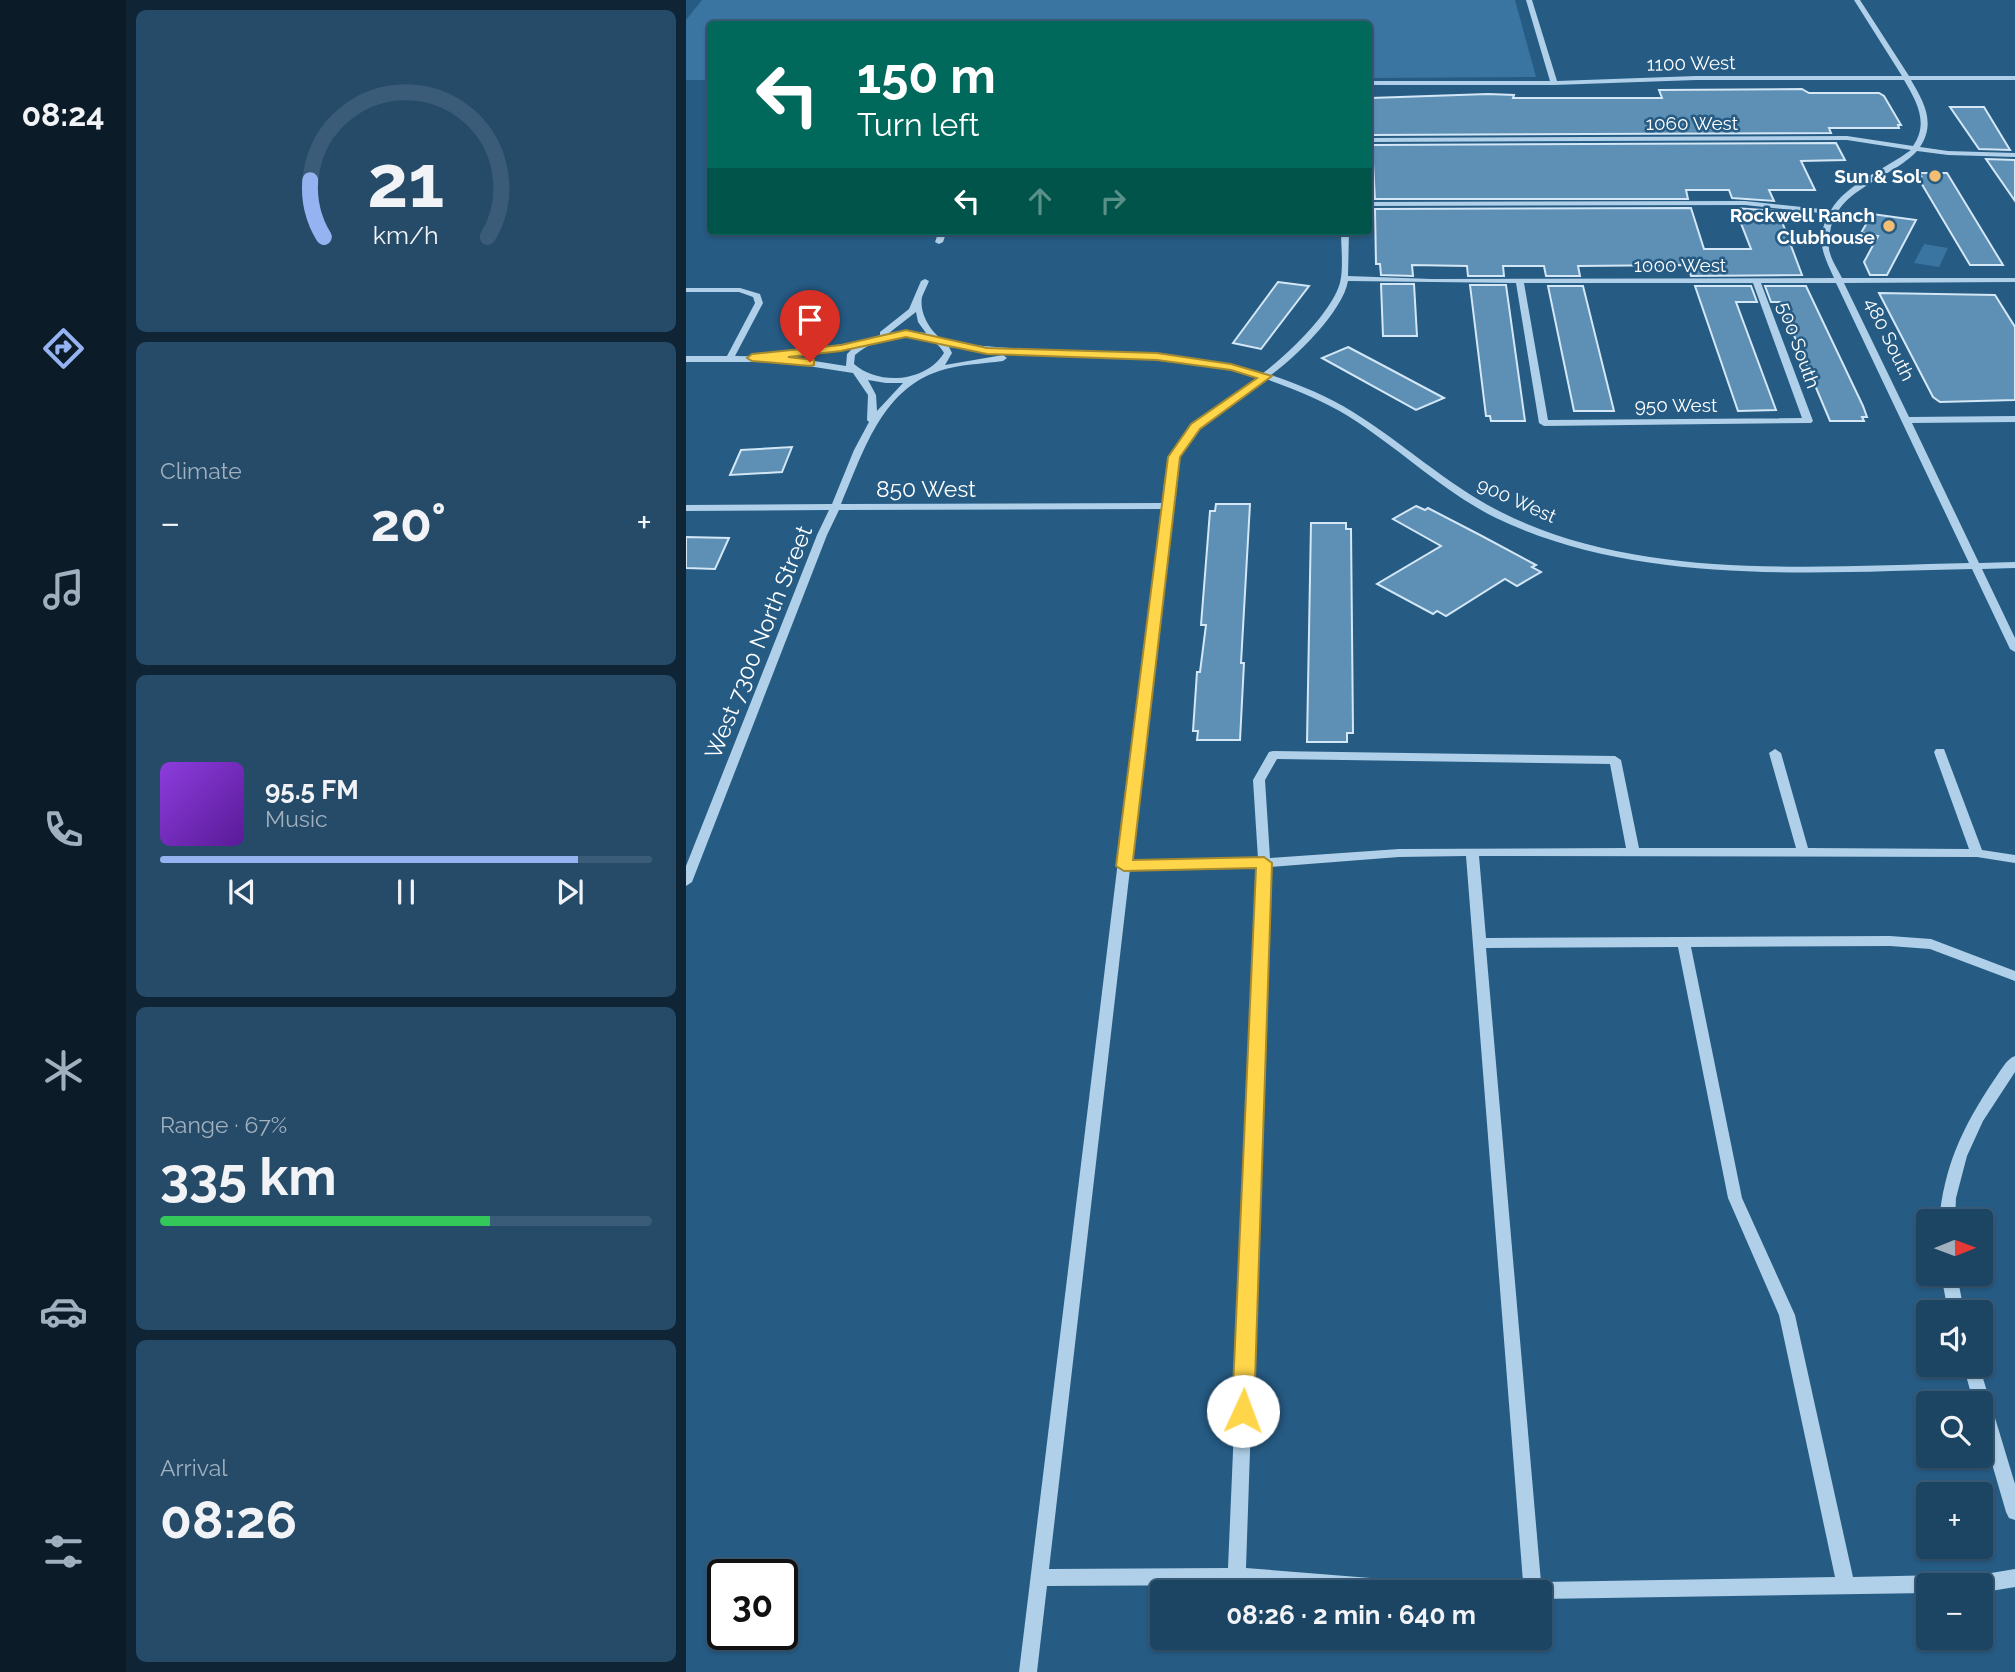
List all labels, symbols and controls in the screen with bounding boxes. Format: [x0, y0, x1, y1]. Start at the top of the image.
text: 150 m [857, 47, 996, 104]
icon: left [742, 49, 833, 140]
street label: 1100 West [1646, 51, 1736, 75]
text: 08:24 [21, 96, 105, 133]
text: Turn left [857, 106, 979, 143]
street label: 1060 West [1646, 112, 1739, 134]
text: 21 [367, 140, 445, 225]
place label: Sun & Sol [1834, 165, 1922, 187]
marker: Sun & Sol [1927, 168, 1943, 184]
icon: left [948, 182, 986, 220]
icon: ahead [1021, 182, 1059, 220]
icon: right [1094, 182, 1132, 220]
place label: Rockwell Ranch Clubhouse [1730, 204, 1875, 248]
marker: Rockwell Ranch Clubhouse [1881, 218, 1897, 234]
text: km/h [373, 220, 439, 250]
street label: 1000 West [1634, 254, 1727, 276]
pin [780, 290, 840, 362]
street label: 480 South [1860, 294, 1920, 384]
street label: 500 South [1773, 299, 1825, 391]
icon: arrive [791, 301, 829, 339]
icon: directions [39, 324, 88, 373]
street label: 950 West [1635, 394, 1718, 416]
text: Climate [160, 457, 242, 484]
street label: 900 West [1474, 473, 1560, 527]
street label: 850 West [876, 475, 976, 502]
text: 20° [371, 492, 446, 553]
text: − [160, 500, 180, 545]
text: + [636, 500, 652, 545]
street label: West 7300 North Street [699, 521, 817, 763]
icon: music [39, 565, 88, 614]
text: 95.5 FM [265, 775, 359, 805]
icon: phone [39, 805, 88, 854]
text: Music [265, 805, 328, 832]
icon: previous [223, 873, 261, 911]
icon: pause [387, 873, 425, 911]
icon: next [551, 873, 589, 911]
icon: climate [39, 1046, 88, 1095]
text: Range · 67% [160, 1111, 287, 1138]
text: 335 km [160, 1146, 337, 1207]
north arrow [1916, 1209, 1993, 1286]
map controls [1916, 1209, 1993, 1650]
icon: car [39, 1287, 88, 1336]
button: sound [1916, 1300, 1993, 1377]
position arrow [1206, 1374, 1280, 1448]
button: search [1916, 1391, 1993, 1468]
text: Arrival [160, 1454, 227, 1481]
button: + [1916, 1482, 1993, 1559]
text: 08:26 [160, 1489, 297, 1550]
icon: filters [39, 1527, 88, 1576]
speed limit sign: 30 [707, 1559, 798, 1650]
button: − [1916, 1573, 1993, 1650]
text: 08:26 · 2 min · 640 m [1226, 1600, 1476, 1630]

